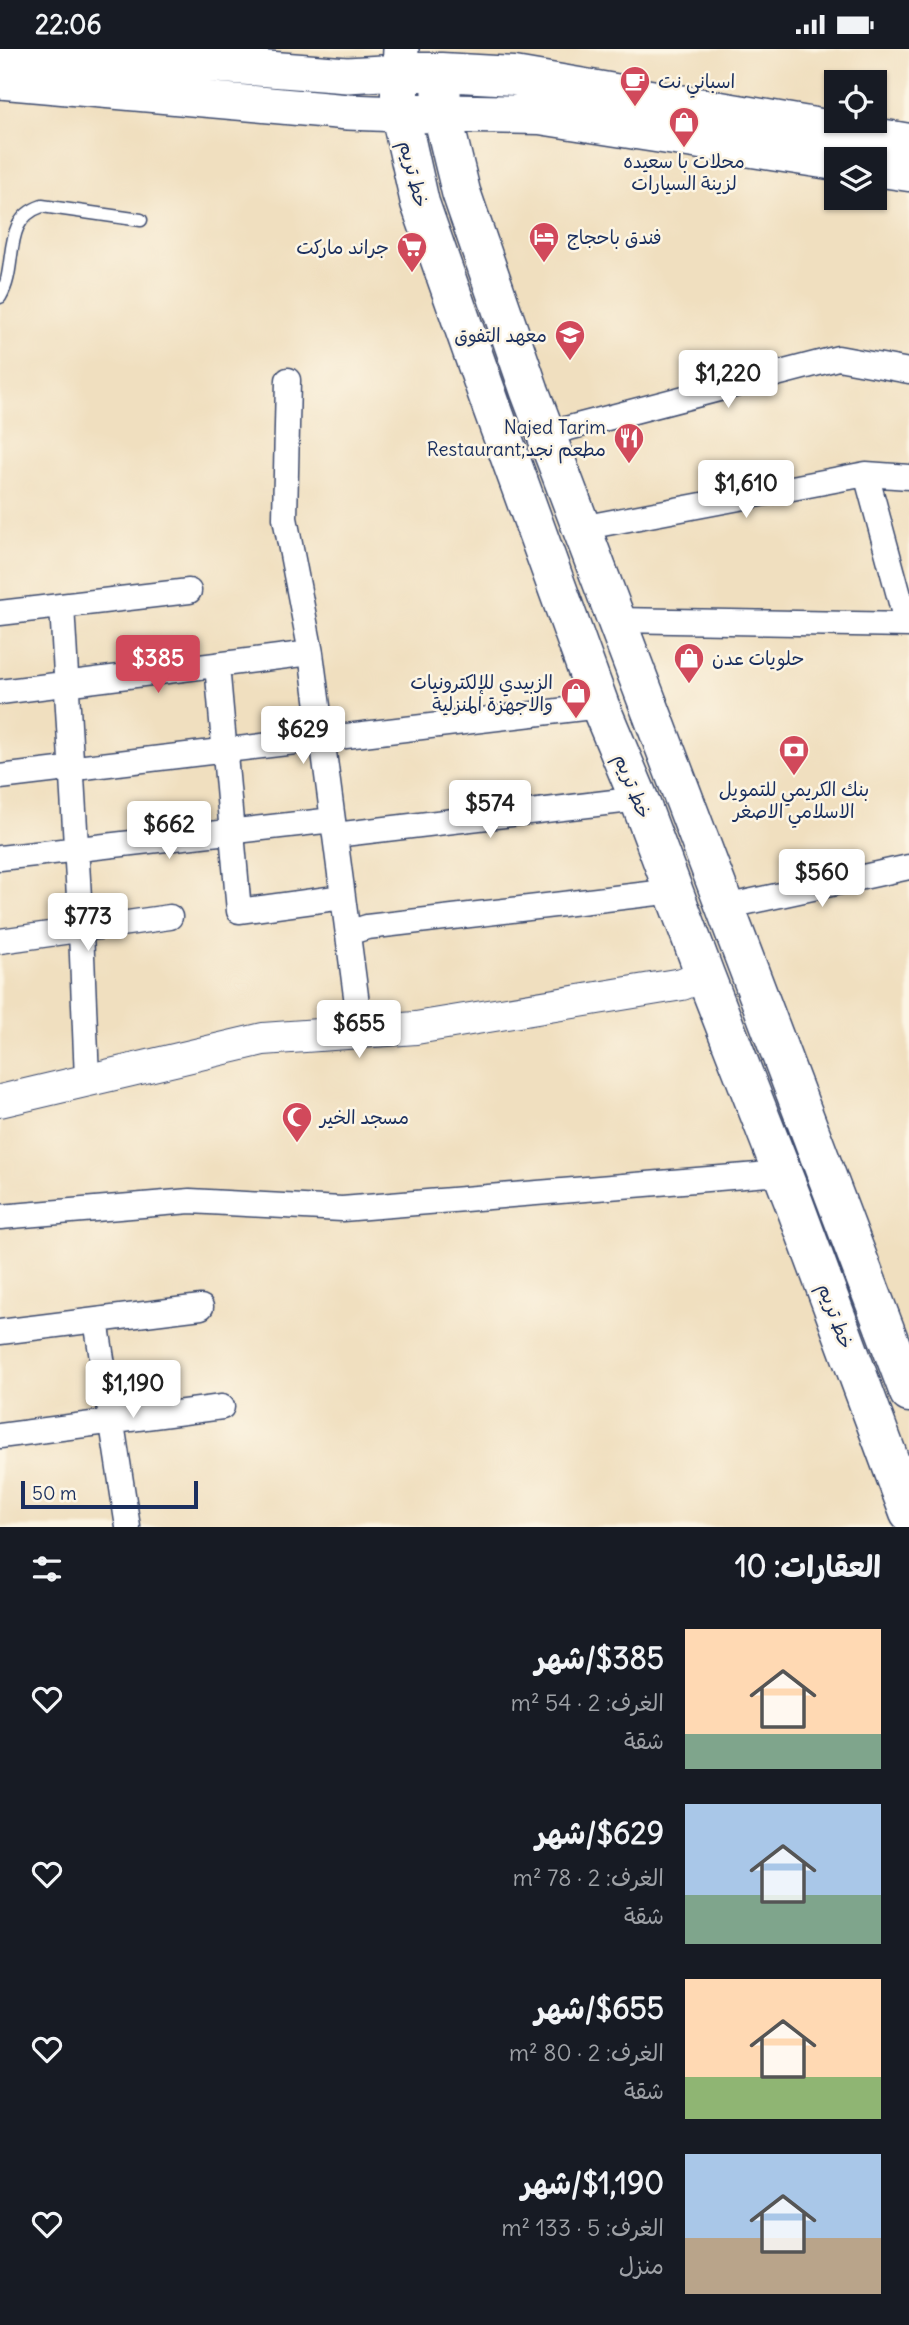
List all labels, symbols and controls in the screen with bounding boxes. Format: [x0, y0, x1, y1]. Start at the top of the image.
text: 22:06 [35, 8, 101, 41]
cafe icon: اسباني نت [618, 64, 652, 108]
place label: اسباني نت [658, 69, 735, 98]
map controls [824, 70, 887, 210]
button: locate [824, 70, 887, 133]
shop icon: محلات با سعيده لزينة السيارات [667, 105, 701, 149]
street label: خط تريم [391, 138, 434, 211]
button: layers [824, 147, 887, 210]
place label: محلات با سعيده لزينة السيارات [623, 149, 745, 195]
hotel icon: فندق باحجاج [527, 220, 561, 264]
place label: فندق باحجاج [567, 225, 662, 250]
supermarket icon: جراند ماركت [395, 230, 429, 274]
place label: جراند ماركت [296, 235, 389, 259]
school or university icon: معهد التفوق [553, 318, 587, 362]
place label: معهد التفوق [454, 323, 547, 347]
pin: $1,220 [671, 351, 785, 410]
text: $1,220 [695, 358, 761, 387]
place label: Najed Tarim Restaurant;مطعم نجد [427, 415, 606, 464]
restaurant icon: Najed Tarim Restaurant;مطعم نجد [612, 421, 646, 465]
pin: $1,610 [689, 461, 803, 520]
text: $1,610 [714, 468, 778, 497]
pin: $385 [117, 635, 199, 695]
shop icon: حلويات عدن [672, 641, 706, 685]
text: $385 [132, 643, 184, 672]
place label: حلويات عدن [712, 646, 805, 671]
place label: الزبيدي للإلكترونيات والاجهزة المنزلية [410, 670, 553, 716]
shop icon: الزبيدي للإلكترونيات والاجهزة المنزلية [559, 676, 593, 720]
pin: $629 [262, 707, 344, 766]
text: $629 [277, 714, 329, 743]
bank icon: بنك الكريمي للتمويل الاسلامي الاصغر [777, 733, 811, 777]
street label: خط تريم [606, 750, 657, 823]
place label: بنك الكريمي للتمويل الاسلامي الاصغر [719, 777, 869, 828]
pin: $574 [449, 781, 531, 840]
text: $574 [465, 788, 515, 817]
pin: $662 [128, 801, 210, 861]
text: $662 [143, 809, 195, 838]
pin: $560 [781, 849, 863, 909]
text: $560 [795, 857, 849, 886]
pin: $773 [47, 893, 129, 953]
text: $773 [64, 901, 112, 930]
pin: $655 [318, 1000, 400, 1060]
text: $655 [333, 1008, 385, 1037]
mosque icon: مسجد الخير [280, 1100, 314, 1144]
place label: مسجد الخير [318, 1105, 409, 1129]
street label: خط تريم [810, 1280, 859, 1353]
pin: $1,190 [76, 1361, 190, 1420]
text: $1,190 [102, 1368, 164, 1397]
scale bar [21, 1478, 198, 1510]
text: 50 m [32, 1481, 77, 1505]
text: العقارات: 10 [735, 1547, 881, 1585]
icon: filters [28, 1550, 66, 1588]
text: $385/شهر [535, 1639, 664, 1677]
icon: home [741, 1657, 825, 1741]
icon: heart [28, 1680, 66, 1718]
text: الغرف: 2 · 54 m² [511, 1688, 664, 1717]
text: شقة [624, 1726, 664, 1755]
text: $629/شهر [536, 1814, 664, 1852]
icon: home [741, 1832, 825, 1916]
icon: heart [28, 1855, 66, 1893]
text: الغرف: 2 · 78 m² [513, 1863, 664, 1892]
text: شقة [624, 1901, 664, 1930]
text: $655/شهر [535, 1989, 664, 2027]
icon: home [741, 2007, 825, 2091]
icon: heart [28, 2030, 66, 2068]
text: الغرف: 2 · 80 m² [509, 2038, 664, 2067]
text: شقة [624, 2076, 664, 2105]
text: $1,190/شهر [521, 2164, 664, 2202]
icon: home [741, 2182, 825, 2266]
icon: heart [28, 2205, 66, 2243]
text: الغرف: 5 · 133 m² [501, 2213, 664, 2242]
text: منزل [619, 2251, 664, 2280]

